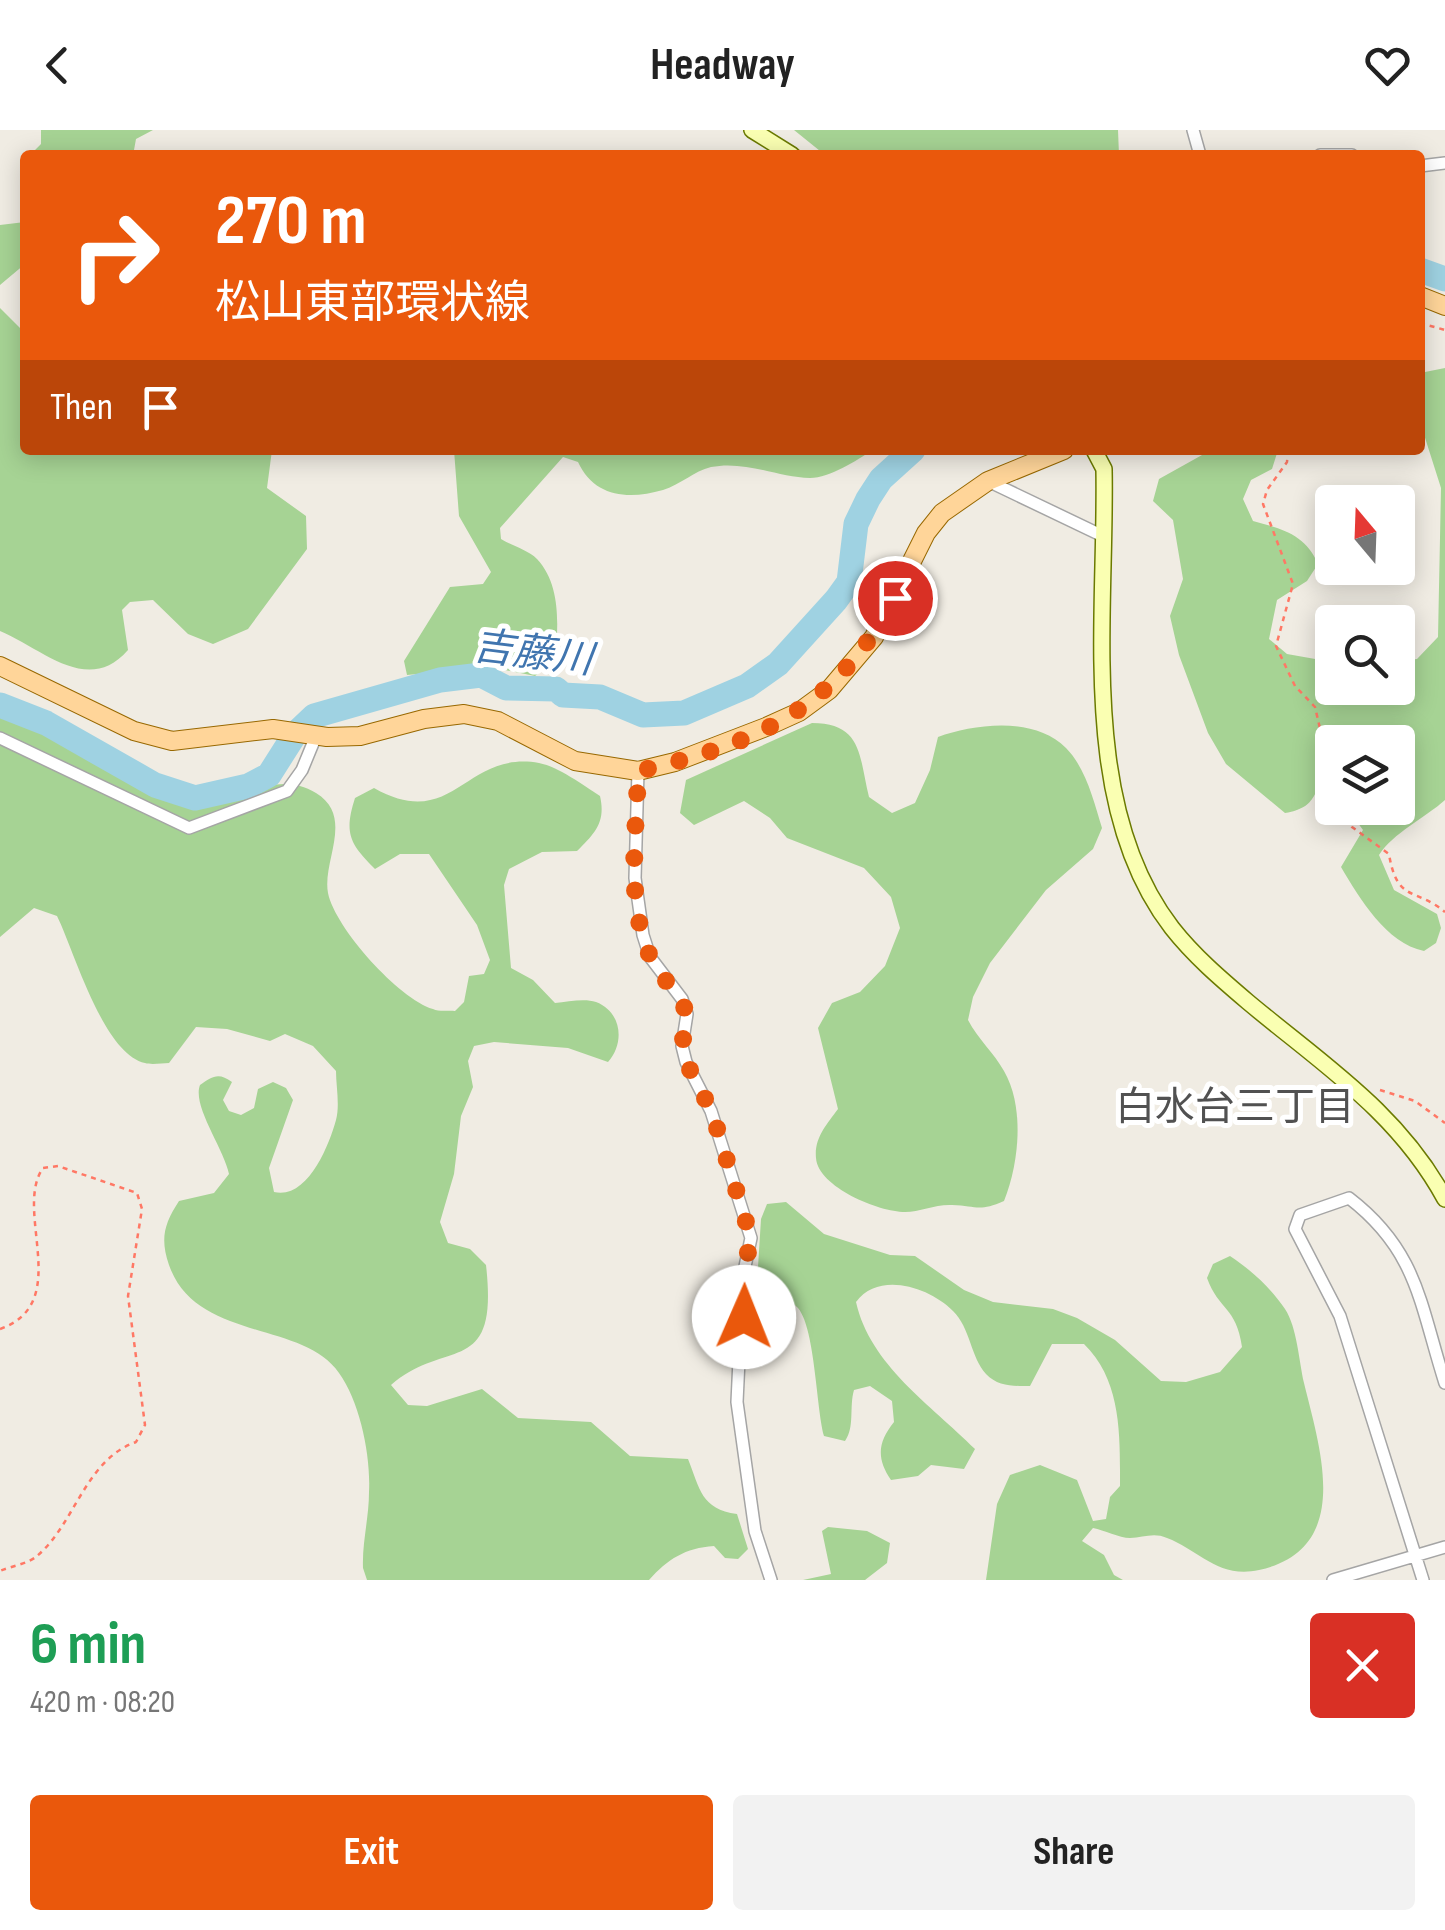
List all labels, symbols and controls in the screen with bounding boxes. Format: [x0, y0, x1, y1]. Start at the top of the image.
icon: back [30, 38, 85, 93]
text: Headway [650, 38, 795, 93]
icon: heart [1360, 38, 1415, 93]
text: 270 m [215, 180, 367, 264]
icon: right [50, 190, 180, 320]
text: 松山東部環状線 [215, 276, 530, 331]
icon: arrive [133, 380, 188, 435]
text: Then [50, 385, 113, 430]
north arrow [1315, 485, 1415, 585]
map controls [1315, 485, 1415, 825]
pin [853, 556, 938, 641]
icon: arrive [868, 571, 923, 626]
button: search [1315, 605, 1415, 705]
water label: 吉藤川 [470, 623, 599, 686]
button: layers [1315, 725, 1415, 825]
district label: 白水台三丁目 [1115, 1084, 1355, 1132]
position arrow [692, 1265, 796, 1369]
text: 6 min [30, 1609, 146, 1681]
button: close [1310, 1613, 1415, 1718]
text: 420 m · 08:20 [30, 1683, 175, 1722]
button: Exit [30, 1795, 713, 1910]
button: Share [733, 1795, 1415, 1910]

